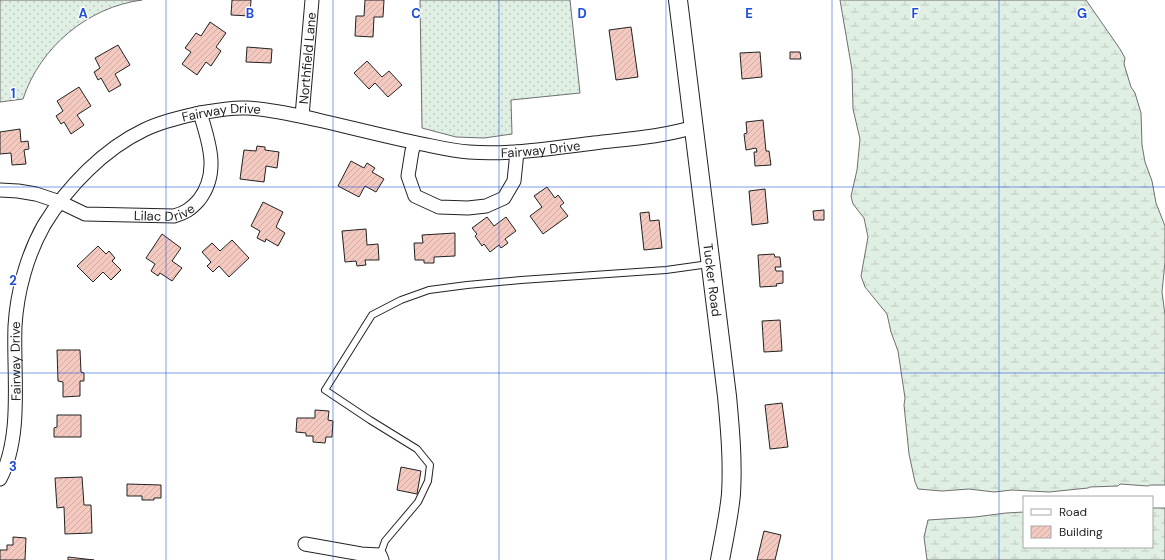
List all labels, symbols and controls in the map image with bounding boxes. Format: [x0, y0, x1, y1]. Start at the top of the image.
text: A [78, 5, 88, 22]
text: B [246, 5, 254, 22]
text: C [411, 5, 421, 22]
text: D [577, 5, 587, 22]
text: E [745, 5, 753, 22]
text: F [911, 5, 919, 22]
text: G [1077, 5, 1087, 22]
street label: Northfield Lane [295, 12, 319, 105]
text: 1 [11, 85, 15, 102]
street label: Fairway Drive [180, 99, 262, 125]
street label: Fairway Drive [500, 136, 581, 161]
street label: Lilac Drive [134, 200, 198, 224]
street label: Tucker Road [700, 242, 726, 317]
text: 2 [9, 272, 17, 289]
street label: Fairway Drive [6, 321, 24, 401]
text: 3 [9, 458, 17, 475]
legend [1023, 496, 1153, 548]
text: Road [1059, 504, 1087, 520]
text: Building [1059, 524, 1103, 540]

